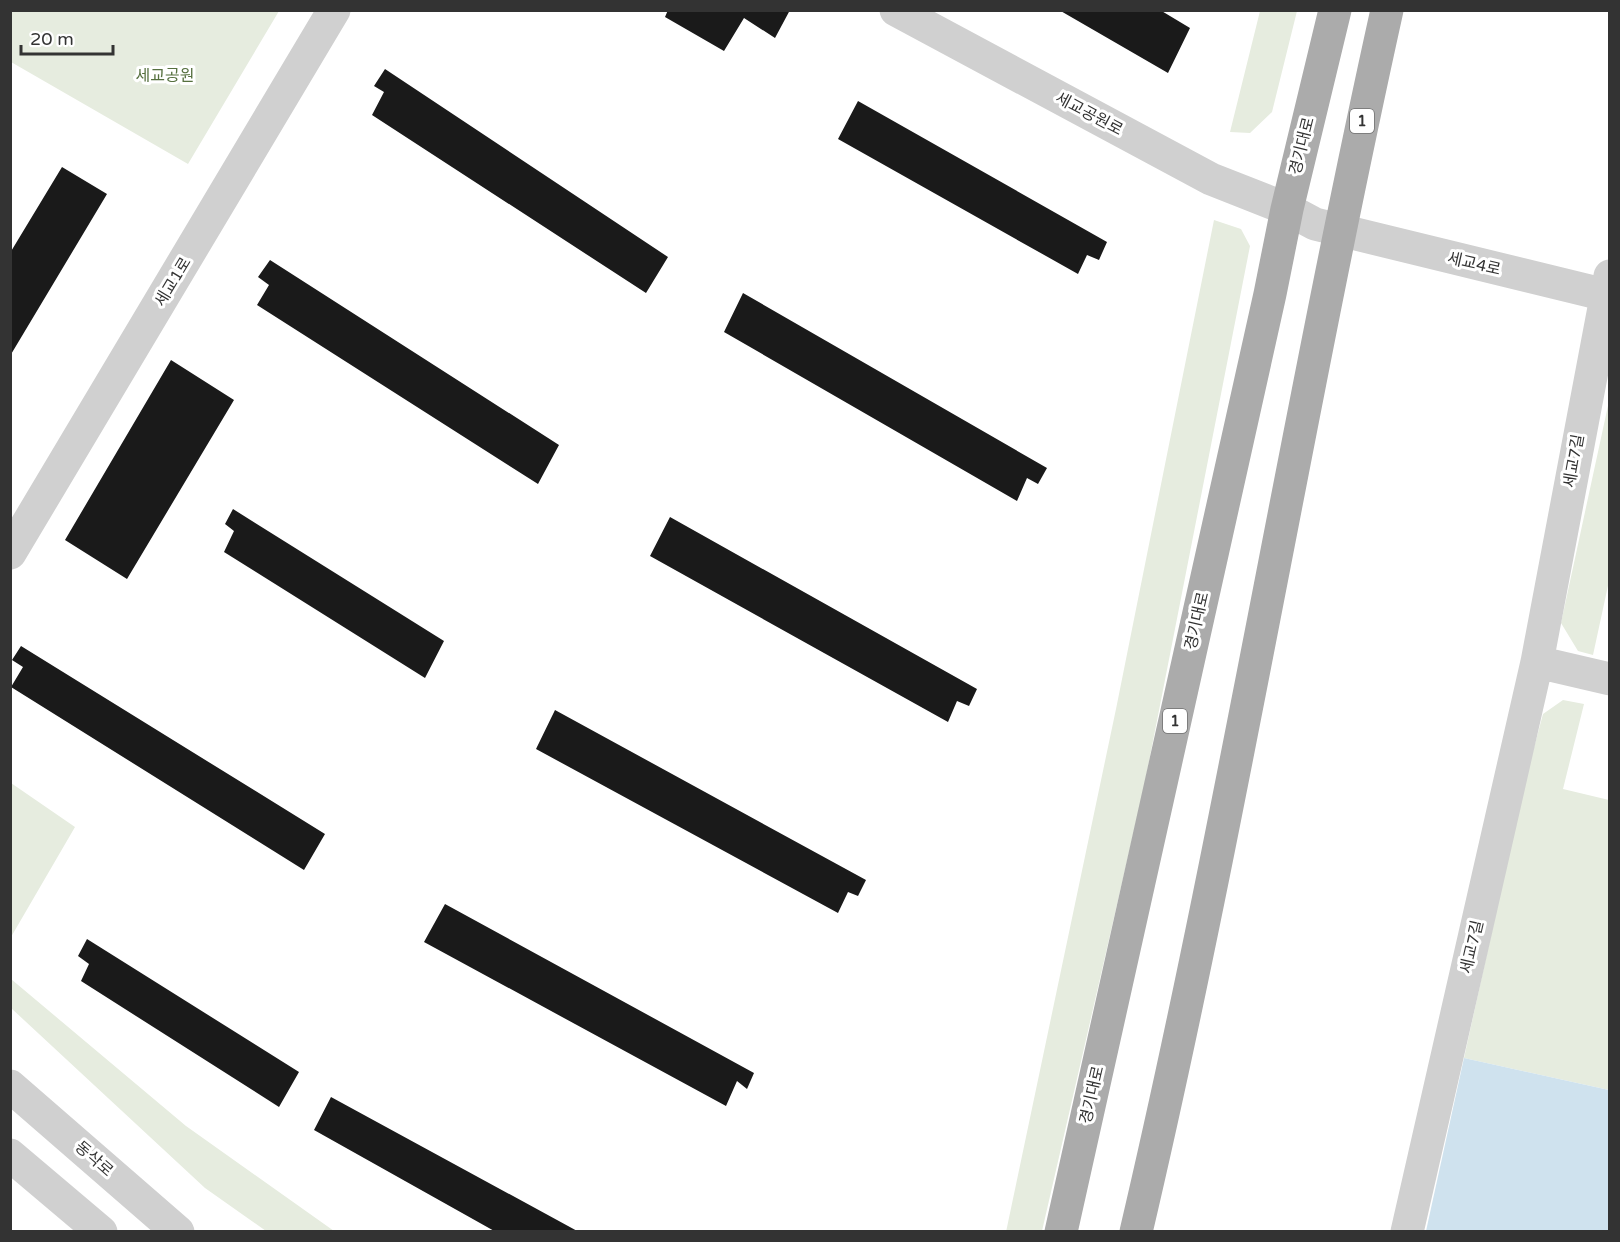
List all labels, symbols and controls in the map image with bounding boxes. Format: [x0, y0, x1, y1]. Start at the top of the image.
scale bar [21, 18, 112, 56]
text: 20 m [30, 28, 74, 50]
park label: 세교공원 [136, 66, 194, 86]
street label: 세교공원로 [1052, 88, 1126, 140]
road number: 1 [1350, 109, 1374, 133]
street label: 경기대로 [1285, 115, 1319, 177]
street label: 세교4로 [1445, 248, 1503, 280]
street label: 세교1로 [150, 253, 196, 310]
street label: 세교7길 [1559, 433, 1589, 489]
street label: 경기대로 [1181, 590, 1213, 652]
road number: 1 [1163, 709, 1187, 733]
street label: 세교7길 [1456, 918, 1488, 976]
street label: 경기대로 [1076, 1064, 1108, 1126]
street label: 동삭로 [71, 1137, 117, 1181]

